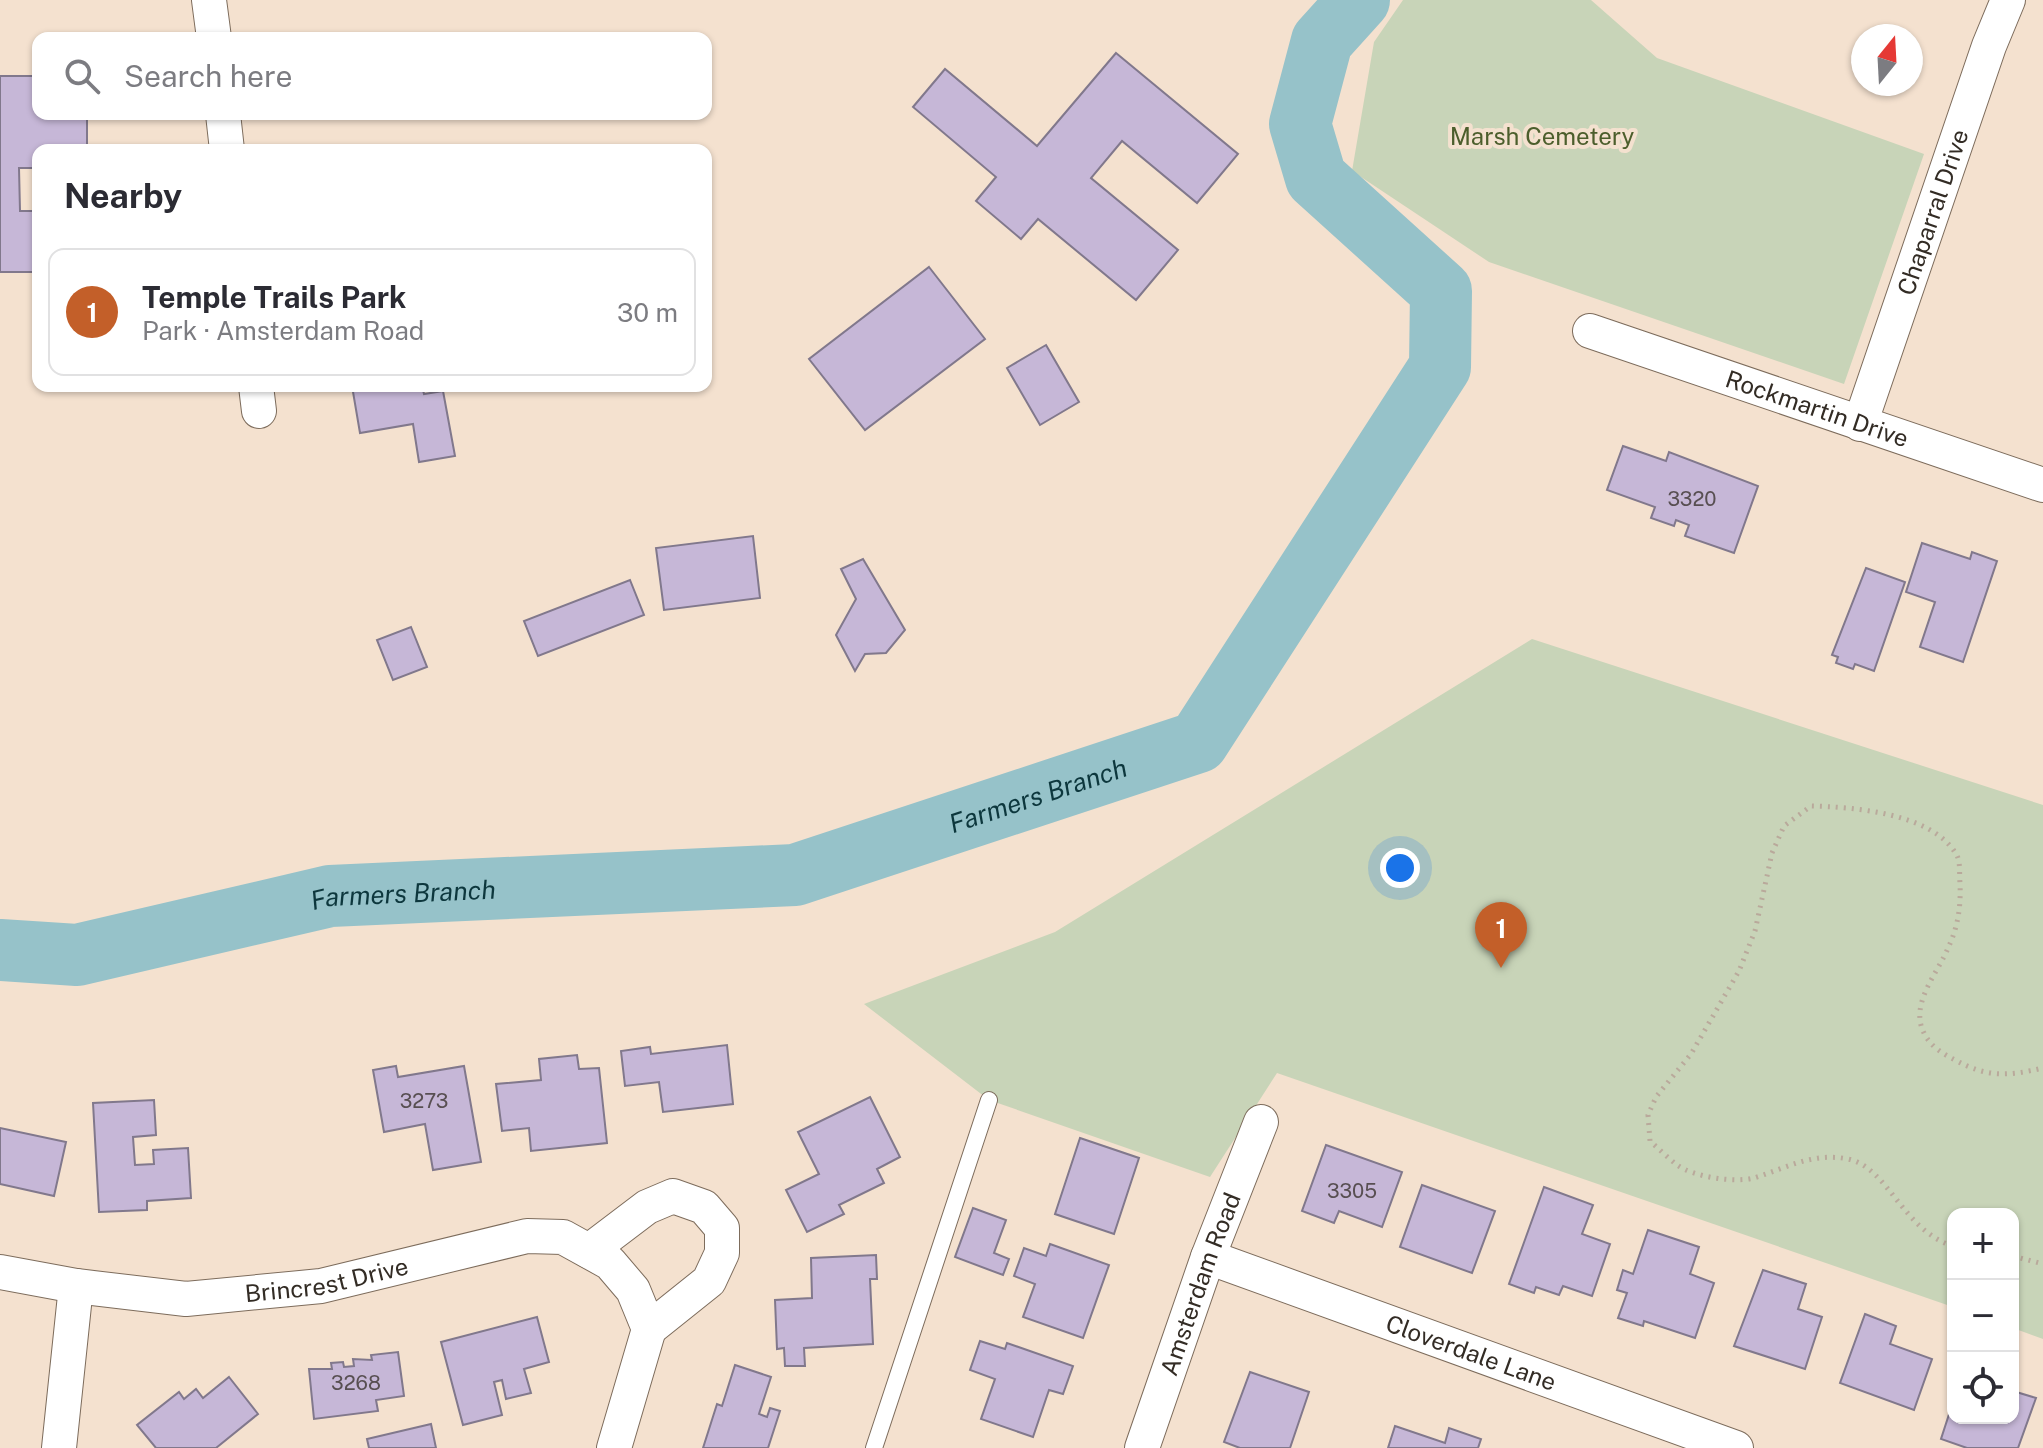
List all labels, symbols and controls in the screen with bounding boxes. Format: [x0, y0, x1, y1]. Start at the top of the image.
north arrow [1851, 24, 1923, 96]
search box [32, 32, 712, 120]
icon: search [60, 54, 104, 98]
text: Search here [124, 58, 292, 94]
park label: Marsh Cemetery [1450, 122, 1634, 150]
street label: Chaparral Drive [1891, 125, 1974, 299]
text: Nearby [64, 176, 182, 216]
text: Temple Trails Park [142, 279, 406, 315]
text: 1 [86, 297, 98, 328]
text: 30 m [617, 297, 678, 328]
text: Park · Amsterdam Road [142, 315, 424, 346]
street label: Rockmartin Drive [1722, 364, 1912, 452]
house number: 3320 [1667, 487, 1717, 511]
water label: Farmers Branch [945, 751, 1131, 839]
your location [1380, 848, 1420, 888]
water label: Farmers Branch [307, 873, 496, 916]
pin: 1 [1475, 902, 1527, 968]
house number: 3273 [400, 1089, 448, 1113]
house number: 3305 [1327, 1179, 1377, 1203]
street label: Amsterdam Road [1154, 1188, 1246, 1379]
map controls [1947, 1208, 2019, 1424]
button: + [1947, 1208, 2019, 1280]
street label: Brincrest Drive [244, 1251, 411, 1307]
button: − [1947, 1280, 2019, 1352]
street label: Cloverdale Lane [1382, 1309, 1560, 1396]
button: locate [1947, 1352, 2019, 1424]
house number: 3268 [331, 1371, 381, 1395]

